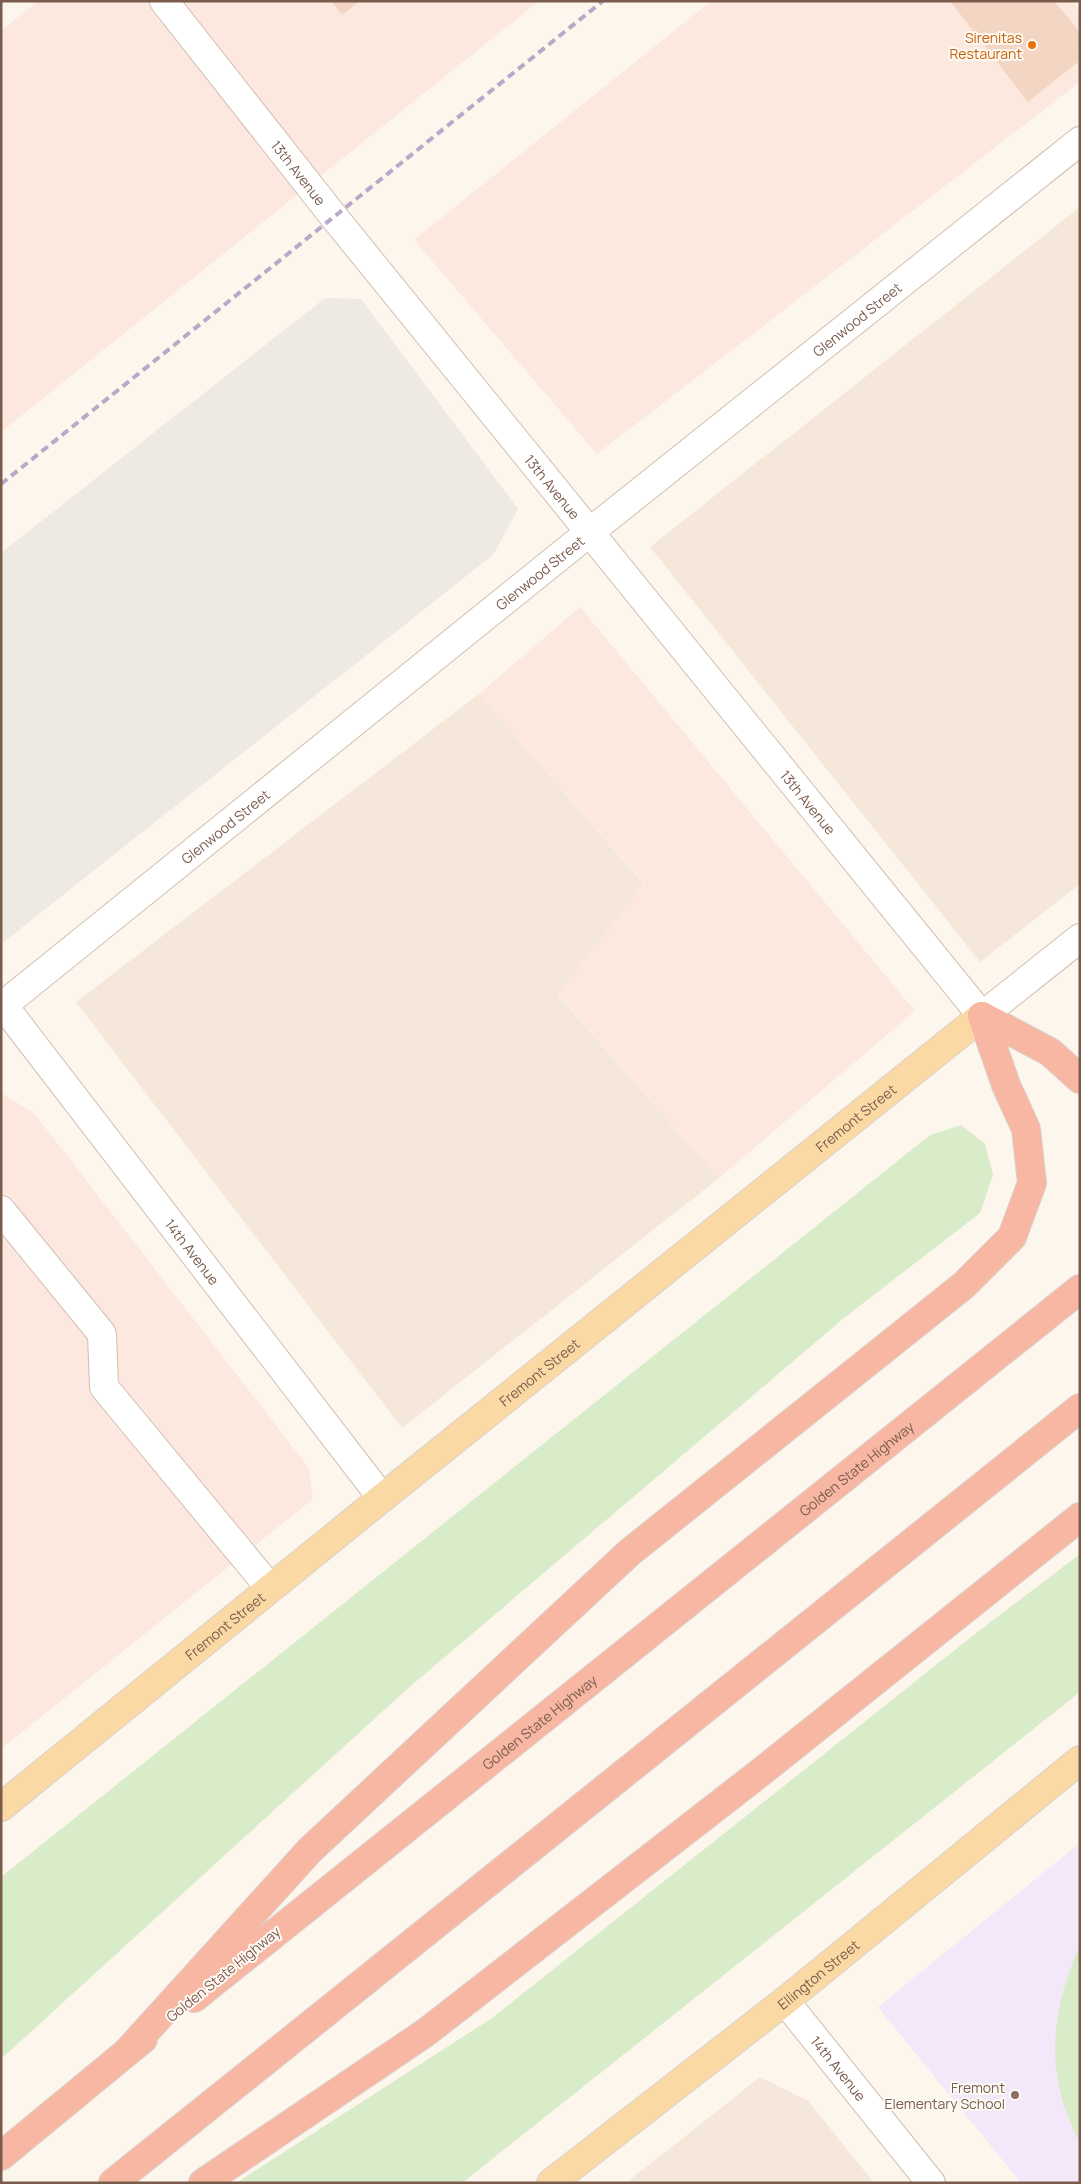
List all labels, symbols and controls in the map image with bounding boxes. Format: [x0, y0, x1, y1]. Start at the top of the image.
place label: Sirenitas Restaurant [949, 28, 1022, 63]
marker: Sirenitas Restaurant [1026, 39, 1038, 51]
street label: 13th Avenue [267, 136, 330, 209]
street label: Glenwood Street [808, 277, 906, 360]
street label: 13th Avenue [521, 450, 585, 523]
street label: Glenwood Street [491, 531, 588, 614]
street label: 13th Avenue [776, 766, 840, 838]
street label: Glenwood Street [177, 784, 274, 868]
street label: Fremont Street [811, 1079, 900, 1156]
street label: 14th Avenue [161, 1215, 224, 1288]
street label: Fremont Street [495, 1334, 583, 1410]
street label: Golden State Highway [795, 1416, 918, 1520]
street label: Fremont Street [181, 1587, 269, 1664]
street label: Golden State Highway [478, 1670, 601, 1774]
street label: Golden State Highway [162, 1922, 284, 2026]
street label: Ellington Street [773, 1935, 863, 2013]
street label: 14th Avenue [807, 2032, 871, 2105]
place label: Fremont Elementary School [885, 2078, 1005, 2113]
marker: Fremont Elementary School [1009, 2089, 1021, 2101]

